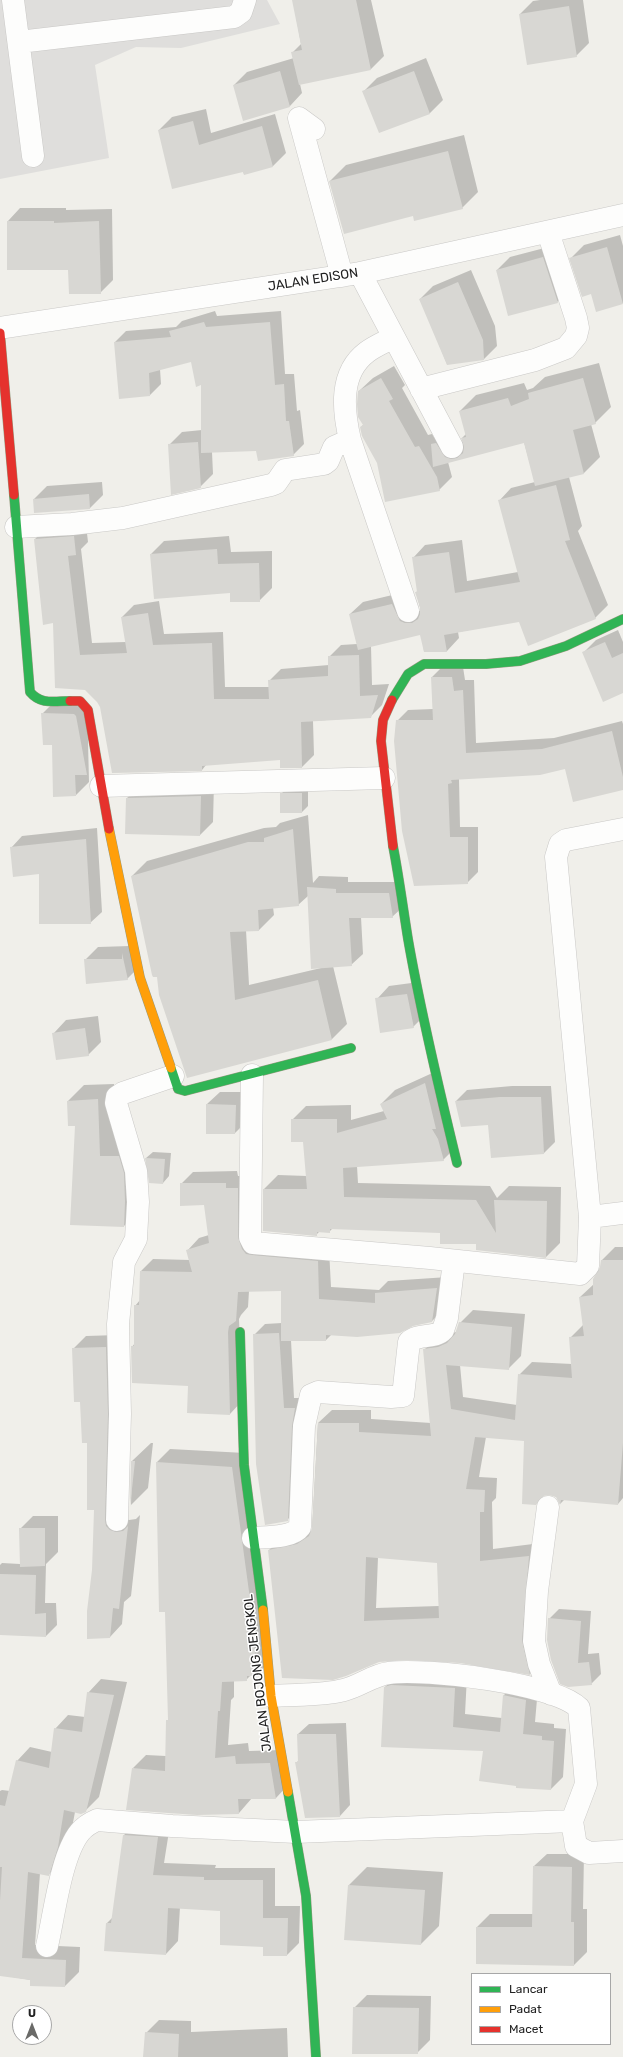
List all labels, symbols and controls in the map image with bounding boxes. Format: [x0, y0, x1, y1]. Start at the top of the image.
street label: JALAN EDISON [267, 265, 359, 295]
street label: JALAN BOJONG JENGKOL [241, 1594, 275, 1752]
legend [471, 1973, 611, 2045]
text: Lancar [509, 1982, 547, 1996]
text: Padat [509, 2002, 542, 2016]
north arrow [12, 2005, 52, 2045]
text: U [28, 2007, 36, 2020]
text: Macet [509, 2022, 543, 2036]

